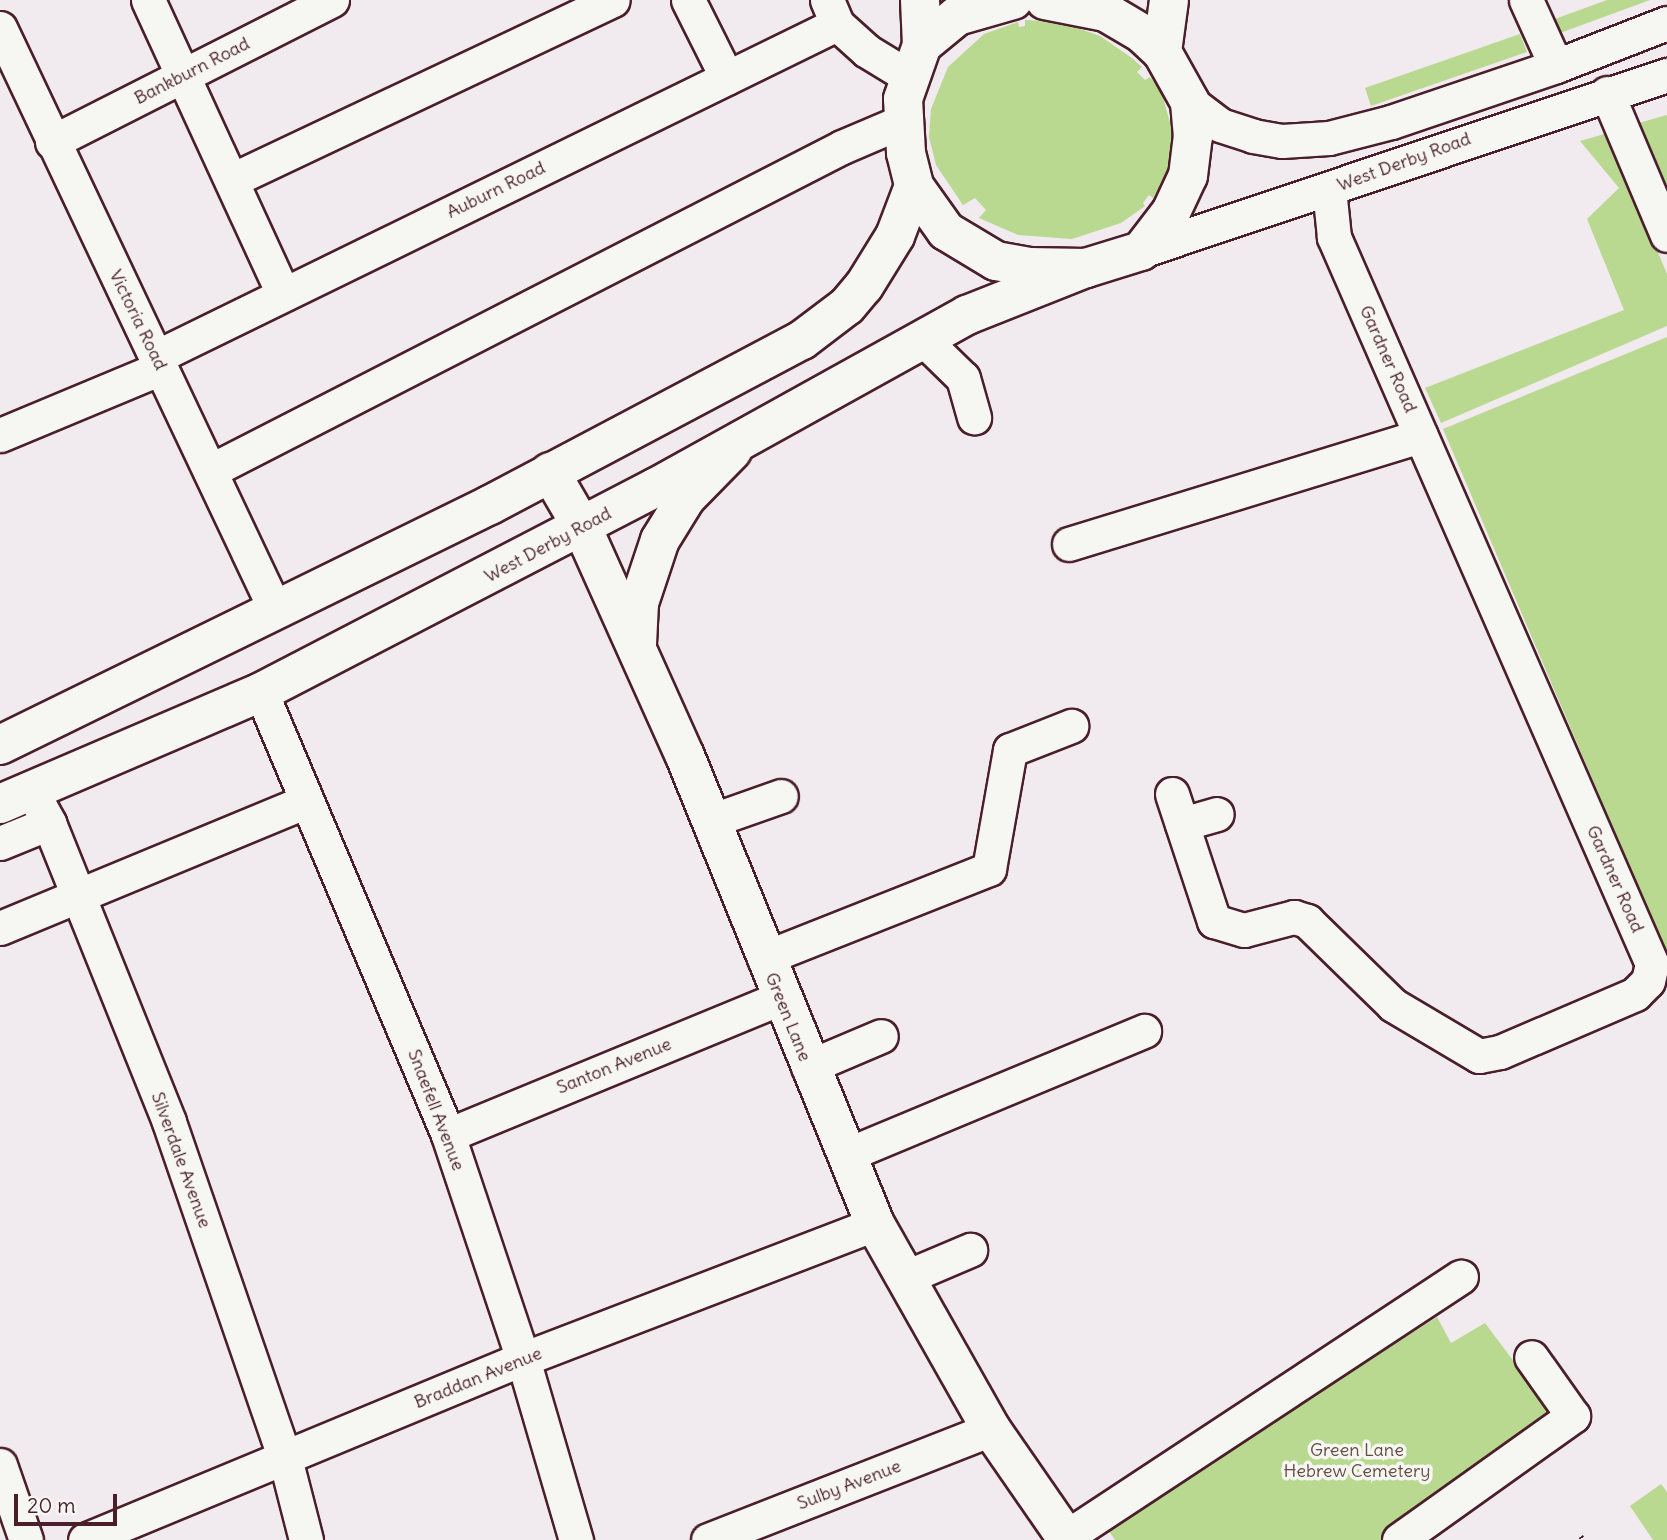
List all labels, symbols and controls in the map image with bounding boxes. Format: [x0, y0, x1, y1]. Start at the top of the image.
street label: Bankburn Road [131, 33, 253, 109]
street label: West Derby Road [1334, 128, 1474, 196]
street label: Auburn Road [443, 157, 549, 223]
street label: Victoria Road [104, 266, 172, 374]
street label: Gardner Road [1355, 302, 1421, 416]
street label: West Derby Road [481, 503, 615, 587]
street label: Gardner Road [1582, 822, 1648, 936]
street label: Green Lane [760, 969, 816, 1065]
street label: Santon Avenue [554, 1033, 674, 1099]
street label: Snaefell Avenue [403, 1046, 469, 1174]
street label: Silverdale Avenue [146, 1089, 216, 1231]
street label: Braddan Avenue [411, 1343, 545, 1413]
park label: Green Lane Hebrew Cemetery [1283, 1440, 1431, 1482]
street label: Sulby Avenue [794, 1455, 904, 1515]
scale bar [18, 1480, 121, 1524]
text: 20 m [27, 1492, 76, 1519]

